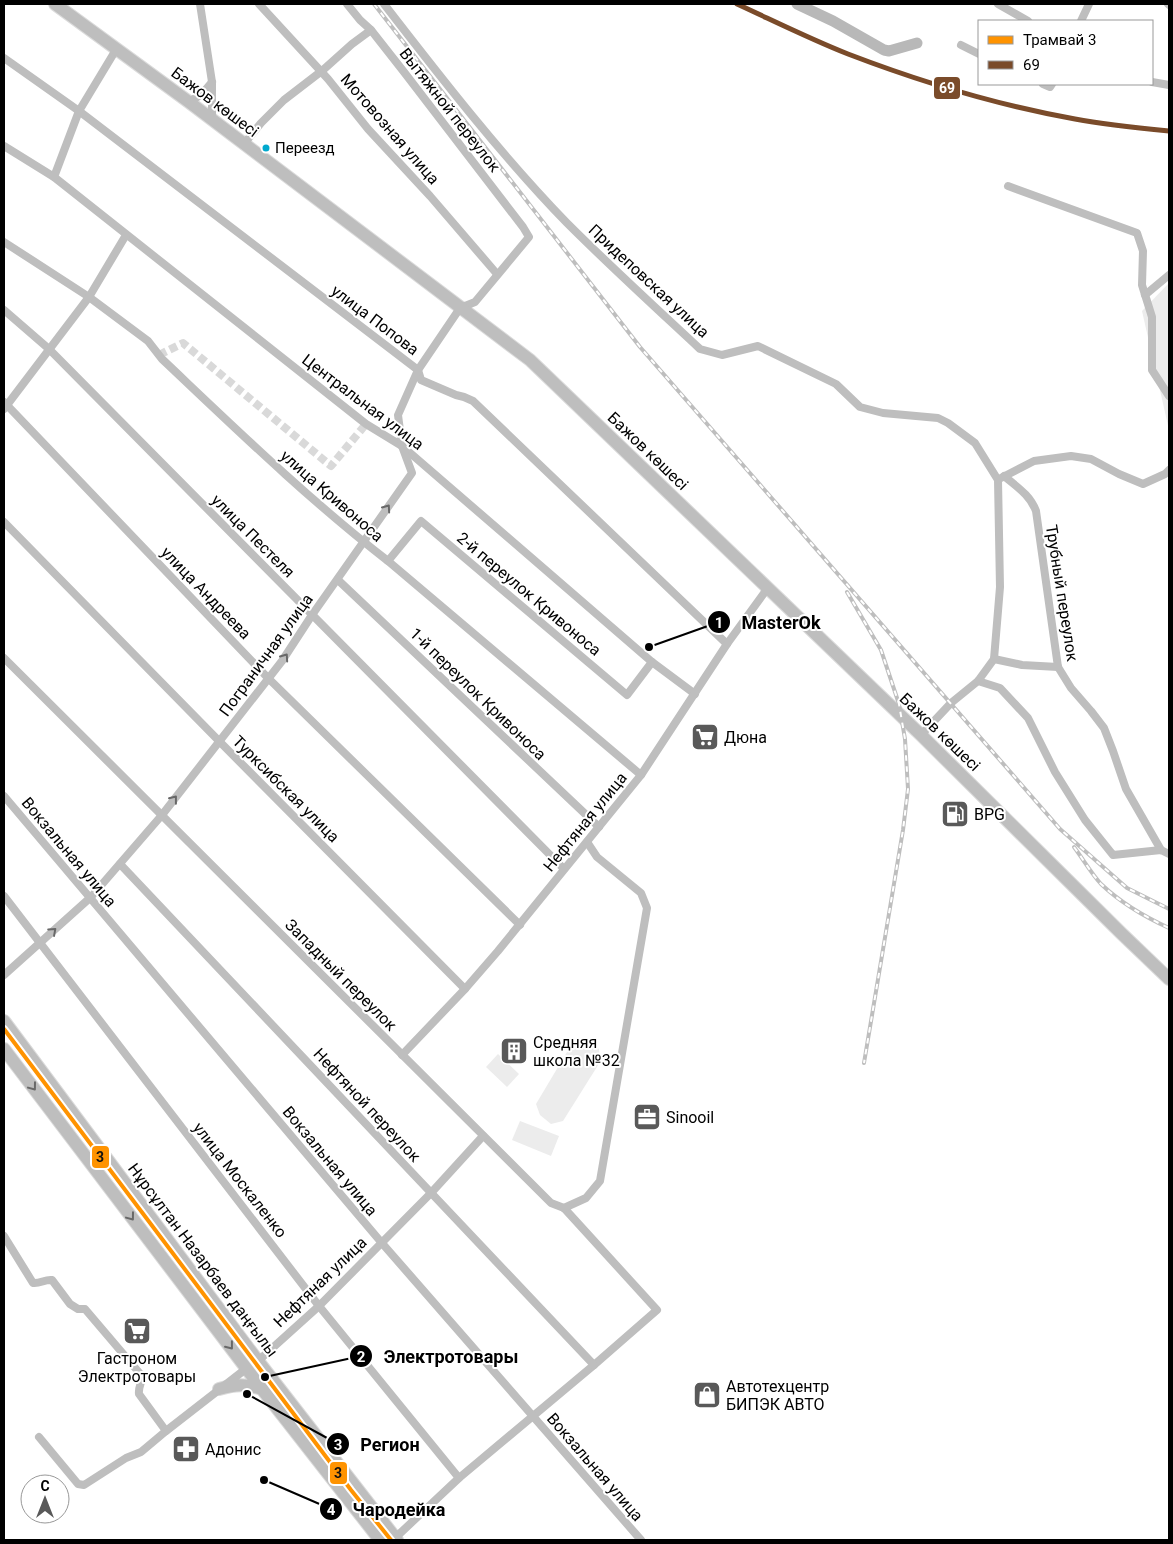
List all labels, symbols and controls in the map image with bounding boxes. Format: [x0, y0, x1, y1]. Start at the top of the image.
legend [978, 20, 1153, 85]
text: Трамвай 3 [1023, 31, 1096, 49]
street label: Вытяжной переулок [396, 44, 505, 176]
text: 69 [1023, 56, 1040, 74]
street label: Бажов көшесі [168, 63, 262, 141]
street label: Мотовозная улица [337, 70, 443, 188]
line badge: 69 [933, 76, 961, 100]
text: 69 [939, 80, 955, 96]
place label: Переезд [275, 139, 335, 157]
marker: Переезд [261, 143, 271, 153]
street label: Придеповская улица [585, 220, 713, 342]
street label: улица Попова [327, 281, 423, 359]
street label: Центральная улица [298, 350, 428, 454]
street label: Бажов көшесі [604, 408, 692, 494]
street label: улица Кривоноса [277, 446, 387, 546]
street label: улица Пестеля [207, 490, 299, 582]
one-way arrow [381, 504, 390, 514]
street label: Трубный переулок [1042, 523, 1082, 663]
street label: 2-й переулок Кривоноса [453, 528, 605, 660]
street label: улица Андреева [157, 543, 255, 643]
street label: Пограничная улица [215, 590, 317, 720]
callout: MasterOk [707, 606, 831, 639]
text: MasterOk [741, 612, 821, 633]
text: 1 [715, 614, 723, 632]
street label: 1-й переулок Кривоноса [406, 624, 550, 764]
one-way arrow [279, 653, 288, 662]
street label: Бажов көшесі [896, 689, 984, 775]
supermarket icon: Дюна [690, 722, 720, 752]
place label: Дюна [724, 728, 767, 747]
street label: Турксибская улица [229, 732, 343, 846]
street label: Нефтяная улица [539, 769, 631, 875]
street label: Вокзальная улица [18, 793, 120, 911]
one-way arrow [169, 795, 178, 804]
fuel station icon: BPG [940, 799, 970, 829]
place label: BPG [974, 805, 1005, 824]
street label: Западный переулок [281, 915, 401, 1035]
one-way arrow [48, 928, 57, 937]
place label: Средняя школа №32 [533, 1033, 620, 1070]
building icon: Средняя школа №32 [499, 1036, 529, 1066]
street label: Нефтяной переулок [309, 1044, 425, 1166]
one-way arrow [28, 1081, 36, 1090]
street label: Вокзальная улица [279, 1102, 381, 1220]
office icon: Sinooil [632, 1102, 662, 1132]
place label: Sinooil [666, 1108, 714, 1127]
street label: улица Москаленко [189, 1118, 291, 1242]
line badge: 3 [91, 1145, 110, 1169]
text: 3 [96, 1149, 104, 1165]
street label: Нұрсұлтан Назарбаев даңғылы [124, 1159, 282, 1361]
one-way arrow [125, 1211, 134, 1221]
street label: Нефтяная улица [270, 1233, 370, 1331]
supermarket icon: Гастроном Электротовары [122, 1316, 152, 1346]
one-way arrow [224, 1340, 233, 1350]
callout: Электротовары [348, 1340, 528, 1373]
text: Электротовары [384, 1346, 518, 1367]
text: 2 [357, 1348, 366, 1366]
place label: Гастроном Электротовары [78, 1349, 196, 1386]
place label: Автотехцентр БИПЭК АВТО [726, 1377, 829, 1414]
shop icon: Автотехцентр БИПЭК АВТО [692, 1380, 722, 1410]
street label: Вокзальная улица [543, 1409, 647, 1525]
callout: Регион [325, 1428, 430, 1461]
pharmacy icon: Адонис [171, 1434, 201, 1464]
text: Регион [360, 1434, 420, 1455]
text: 3 [334, 1436, 342, 1454]
place label: Адонис [205, 1440, 261, 1459]
line badge: 3 [329, 1461, 348, 1485]
text: 3 [334, 1465, 342, 1481]
north arrow [20, 1474, 70, 1524]
text: С [40, 1478, 50, 1494]
callout: Чародейка [318, 1493, 456, 1526]
text: Чародейка [353, 1499, 446, 1520]
text: 4 [327, 1501, 336, 1519]

